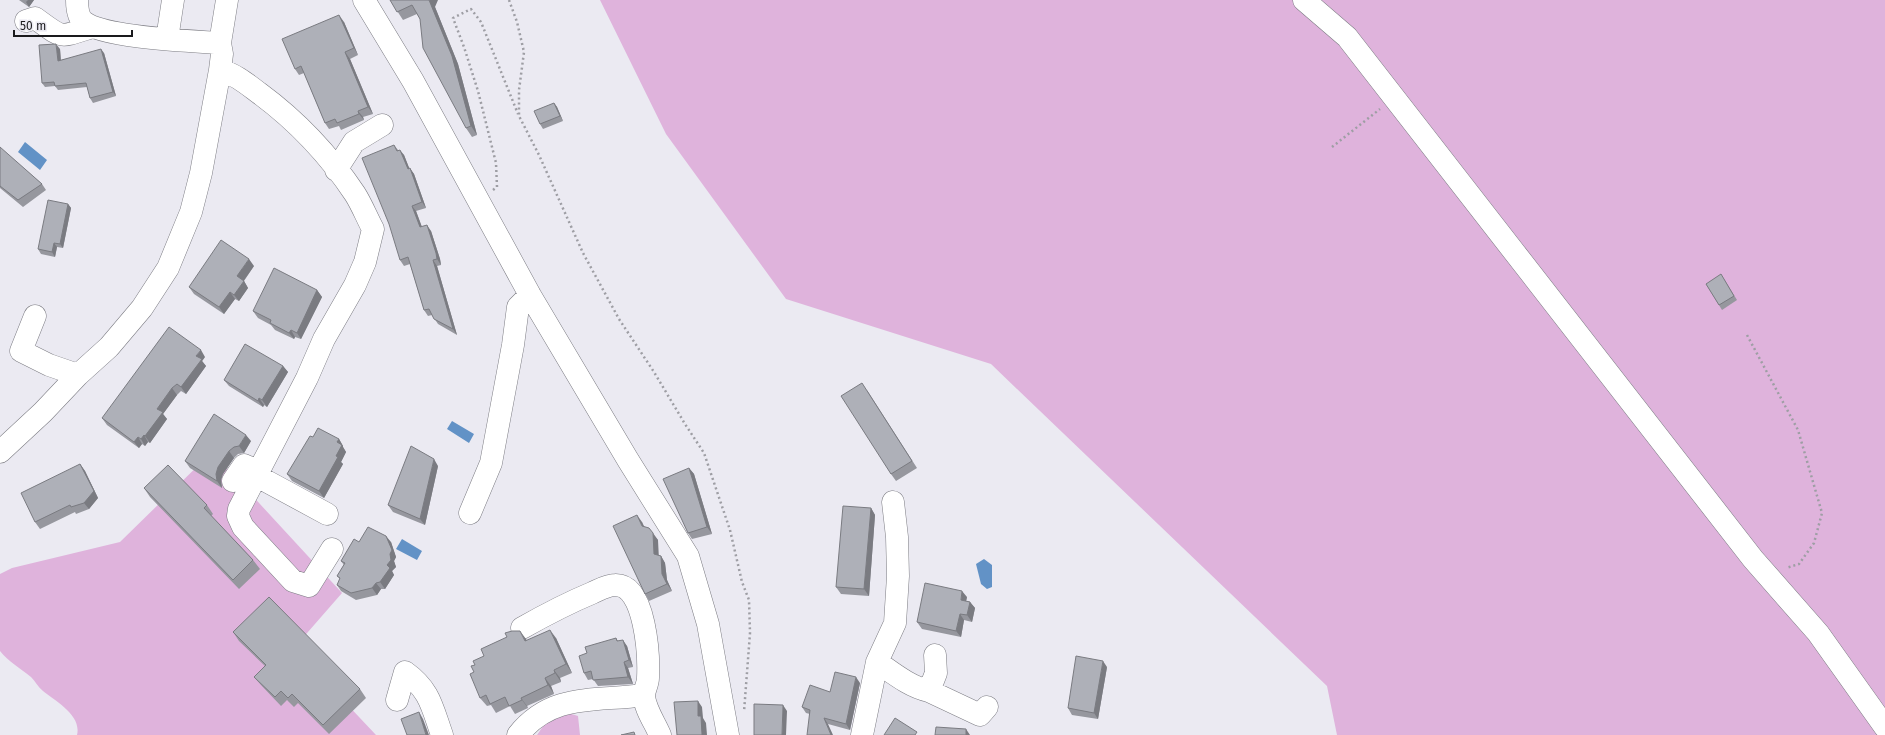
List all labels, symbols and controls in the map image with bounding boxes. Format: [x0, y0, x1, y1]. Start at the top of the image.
scale bar [14, 12, 132, 38]
text: 50 m [20, 19, 46, 33]

